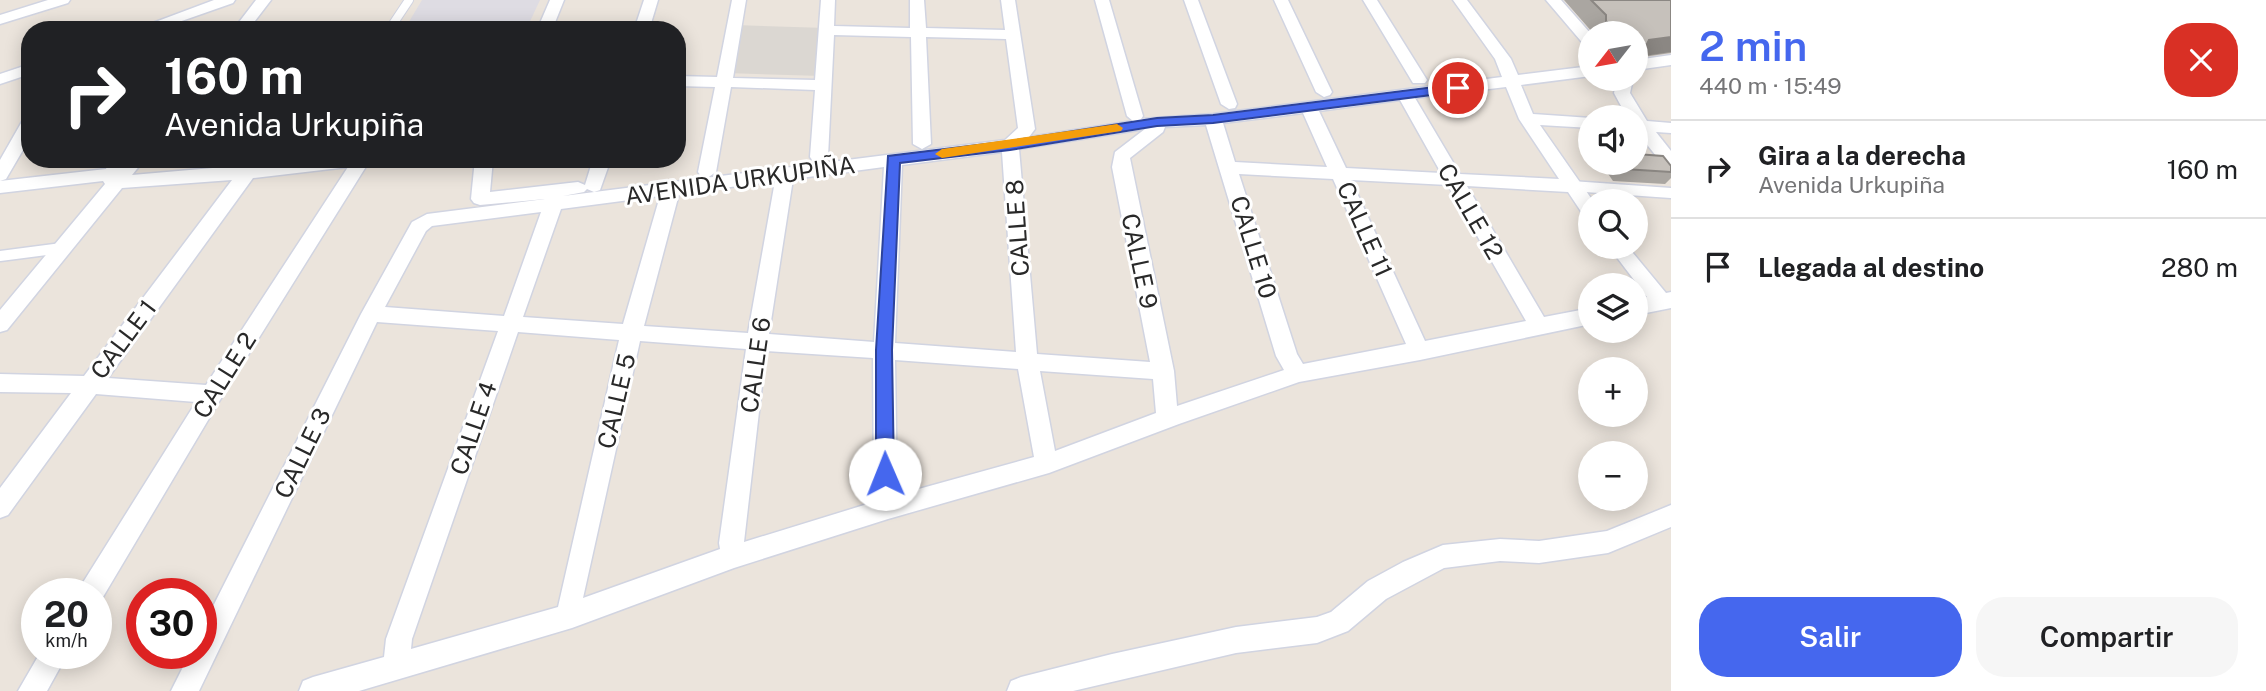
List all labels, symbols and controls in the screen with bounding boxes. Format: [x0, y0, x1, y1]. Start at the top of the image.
north arrow [1578, 21, 1648, 91]
map controls [1578, 21, 1648, 511]
text: 2 min [1699, 21, 1807, 70]
button: close [2164, 23, 2238, 97]
text: 160 m [164, 47, 304, 105]
icon: right [49, 49, 140, 140]
pin [1428, 58, 1488, 118]
icon: arrive [1439, 69, 1477, 107]
text: 440 m · 15:49 [1699, 72, 1842, 99]
button: sound [1578, 105, 1648, 175]
text: Avenida Urkupiña [164, 106, 424, 143]
text: Gira a la derecha [1758, 140, 1966, 171]
street label: AVENIDA URKUPIÑA [623, 150, 857, 210]
icon: right [1699, 150, 1737, 188]
text: 160 m [2167, 154, 2238, 185]
street label: CALLE 12 [1432, 158, 1510, 264]
text: Avenida Urkupiña [1758, 171, 1945, 198]
street label: CALLE 11 [1332, 177, 1398, 281]
street label: CALLE 8 [1000, 179, 1034, 277]
button: search [1578, 189, 1648, 259]
street label: CALLE 10 [1225, 192, 1283, 302]
street label: CALLE 9 [1116, 211, 1164, 311]
icon: arrive [1699, 248, 1737, 286]
text: Llegada al destino [1758, 252, 1984, 283]
text: 280 m [2161, 252, 2238, 283]
button: layers [1578, 273, 1648, 343]
street label: CALLE 1 [84, 294, 162, 384]
street label: CALLE 6 [734, 315, 776, 415]
street label: CALLE 2 [187, 327, 261, 423]
street label: CALLE 5 [591, 351, 641, 451]
button: + [1578, 357, 1648, 427]
street label: CALLE 4 [444, 378, 502, 478]
street label: CALLE 3 [268, 403, 336, 503]
position arrow [848, 437, 922, 511]
button: − [1578, 441, 1648, 511]
speed limit sign: 30 [126, 578, 217, 669]
text: 20 [44, 594, 89, 635]
button: Salir [1699, 597, 1962, 677]
button: Compartir [1976, 597, 2238, 677]
text: km/h [45, 630, 88, 651]

